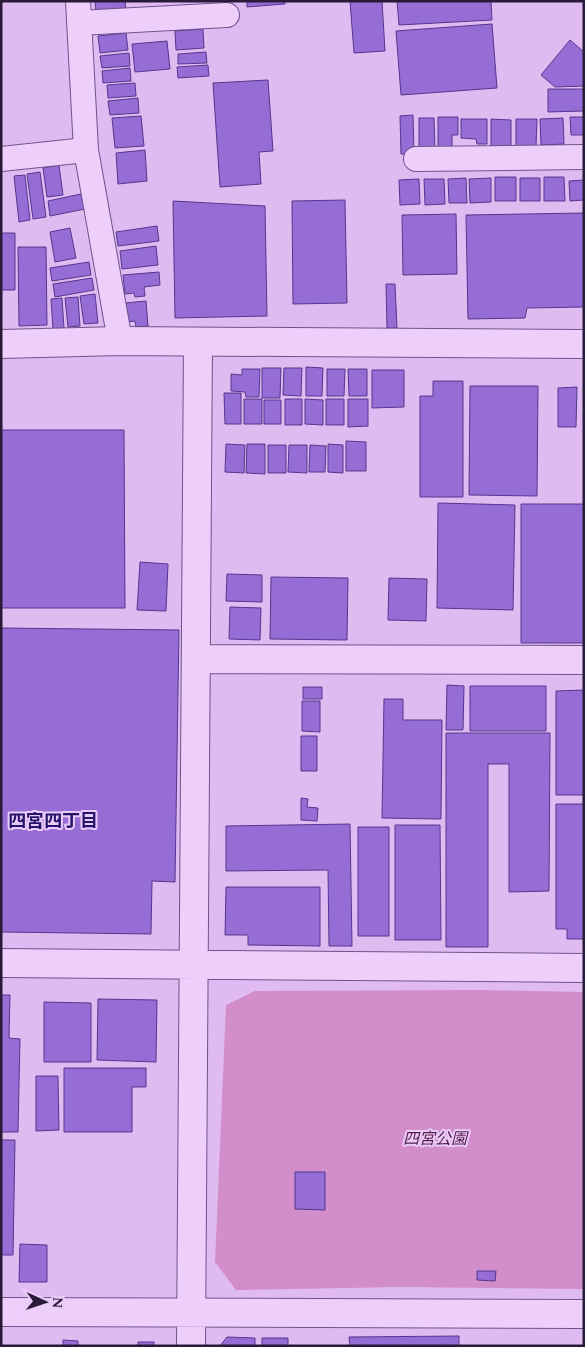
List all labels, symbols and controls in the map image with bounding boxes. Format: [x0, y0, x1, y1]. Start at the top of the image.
district label: 四宮四丁目 [8, 808, 98, 835]
park label: 四宮公園 [403, 1127, 469, 1151]
north arrow [20, 1277, 70, 1327]
text: N [47, 1296, 68, 1309]

